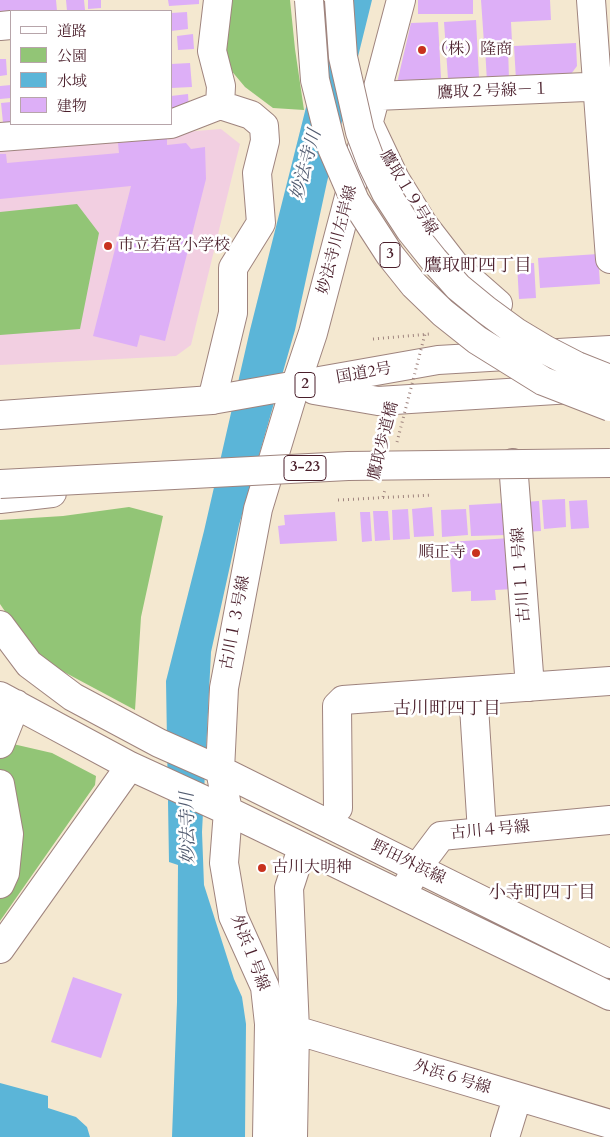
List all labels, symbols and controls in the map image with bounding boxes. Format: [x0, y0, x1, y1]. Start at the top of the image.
legend [10, 10, 172, 125]
text: 道路 [57, 21, 87, 41]
place label: （株）隆商 [432, 40, 512, 60]
marker: （株）隆商 [416, 44, 428, 56]
text: 公園 [57, 46, 87, 66]
text: 水域 [57, 71, 87, 91]
street label: 鷹取２号線－１ [437, 80, 549, 104]
text: 建物 [57, 96, 87, 116]
water label: 妙法寺川 [287, 127, 327, 203]
street label: 鷹取１９号線 [375, 147, 441, 239]
street label: 妙法寺川左岸線 [314, 183, 362, 297]
place label: 市立若宮小学校 [118, 236, 230, 256]
marker: 市立若宮小学校 [102, 240, 114, 252]
road number: 3 [380, 242, 400, 268]
district label: 鷹取町四丁目 [424, 256, 532, 278]
street label: 国道2号 [335, 360, 393, 388]
road number: 2 [295, 372, 315, 398]
street label: 鷹取歩道橋 [365, 400, 403, 482]
road number: 3-23 [284, 456, 326, 480]
street label: 古川１１号線 [509, 526, 535, 624]
place label: 順正寺 [418, 543, 466, 563]
marker: 順正寺 [470, 547, 482, 559]
street label: 古川１３号線 [217, 574, 255, 672]
district label: 古川町四丁目 [393, 699, 501, 721]
water label: 妙法寺川 [178, 792, 200, 864]
street label: 古川４号線 [449, 818, 531, 844]
street label: 野田外浜線 [368, 837, 448, 889]
place label: 古川大明神 [272, 858, 352, 878]
marker: 古川大明神 [256, 862, 268, 874]
district label: 小寺町四丁目 [488, 883, 596, 905]
street label: 外浜１号線 [226, 912, 272, 994]
street label: 外浜６号線 [411, 1057, 493, 1099]

